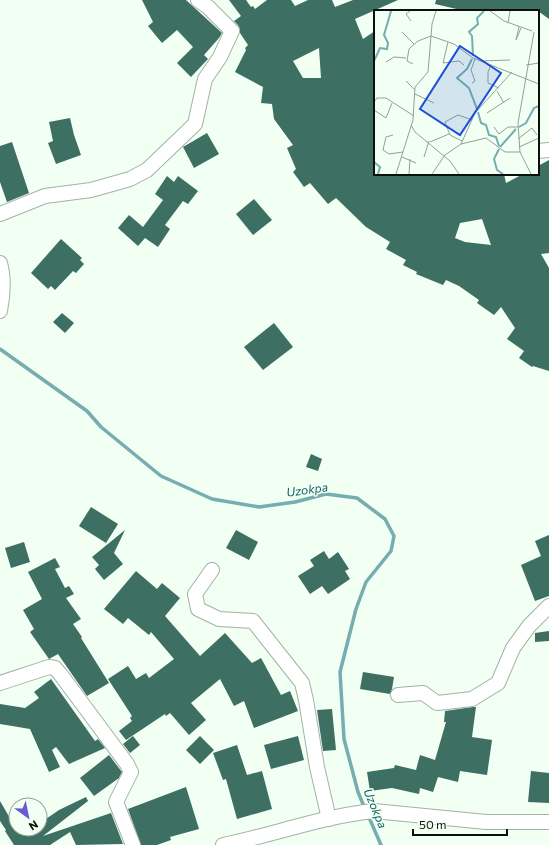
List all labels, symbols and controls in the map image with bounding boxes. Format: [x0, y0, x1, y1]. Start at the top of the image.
inset map [374, 10, 539, 175]
water label: Uzokpa [285, 479, 329, 499]
water label: Uzokpa [361, 786, 391, 830]
north arrow [8, 797, 48, 837]
scale bar [413, 811, 507, 837]
text: 50 m [419, 817, 447, 831]
text: N [27, 818, 41, 834]

